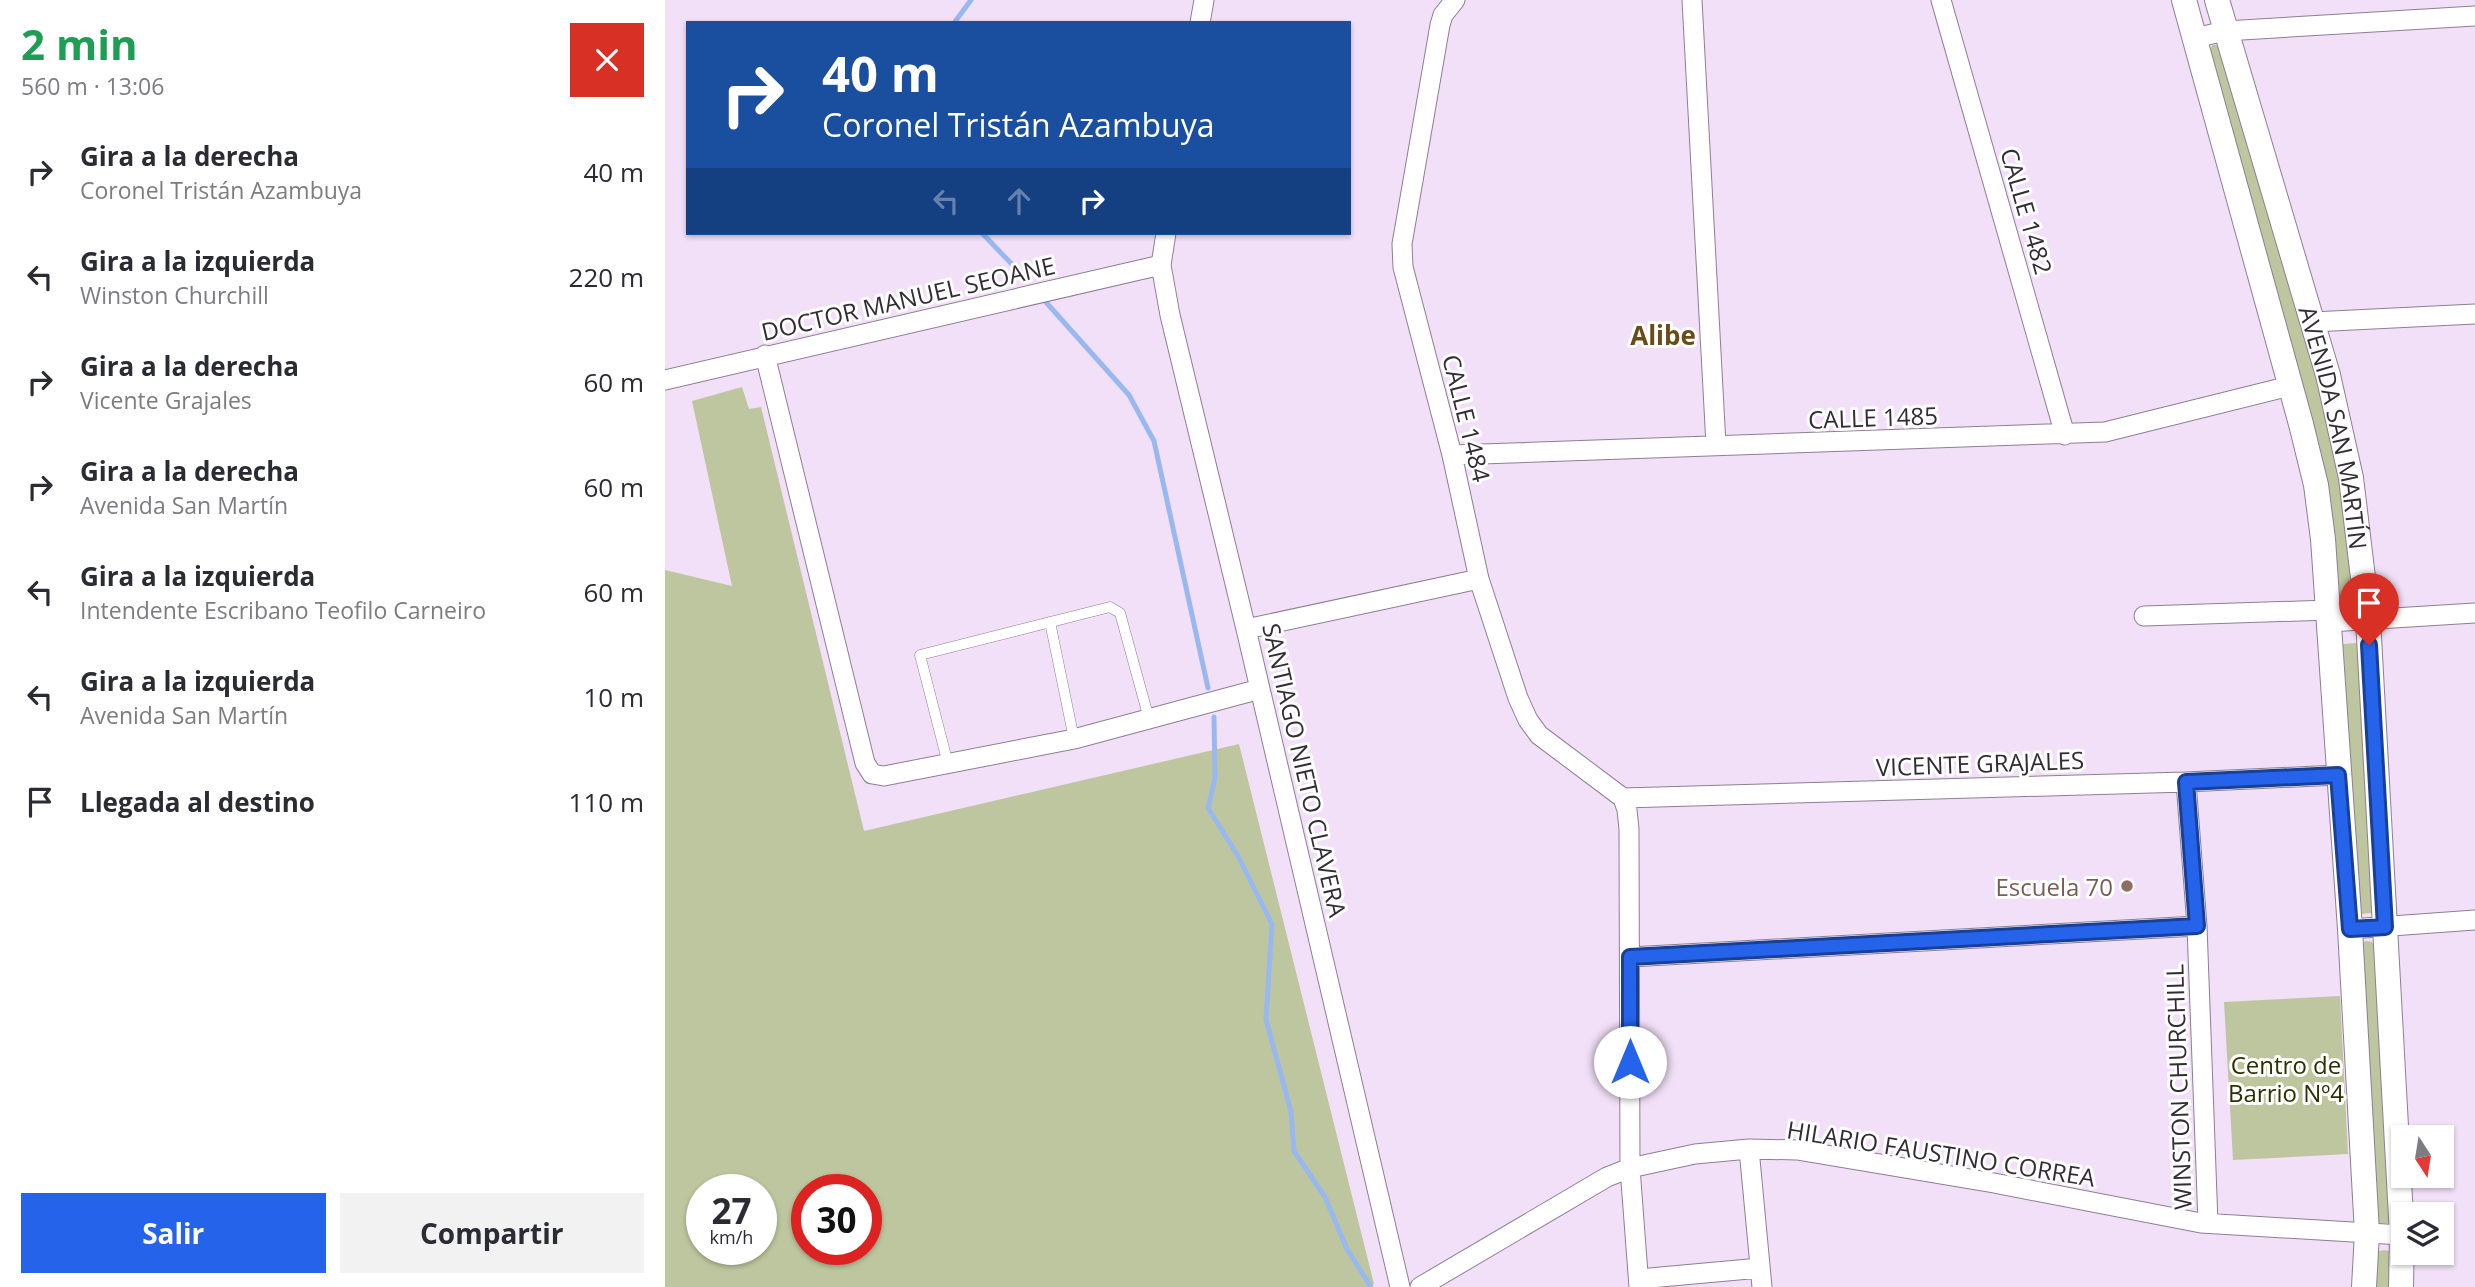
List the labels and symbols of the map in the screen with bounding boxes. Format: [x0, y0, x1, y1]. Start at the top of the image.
street label: CALLE 1482 [1993, 144, 2061, 278]
street label: DOCTOR MANUEL SEOANE [758, 248, 1058, 348]
street label: AVENIDA SAN MARTÍN [2292, 302, 2376, 551]
district label: Alibe [1630, 317, 1696, 353]
street label: CALLE 1484 [1435, 351, 1499, 485]
street label: CALLE 1485 [1808, 398, 1938, 436]
pin [2339, 573, 2399, 645]
street label: SANTIAGO NIETO CLAVERA [1255, 620, 1355, 921]
street label: VICENTE GRAJALES [1875, 743, 2085, 783]
place label: Escuela 70 [1995, 870, 2113, 903]
marker: Escuela 70 [2119, 878, 2135, 894]
street label: WINSTON CHURCHILL [2157, 964, 2199, 1210]
position arrow [1593, 1025, 1667, 1099]
park label: Centro de Barrio Nº4 [2228, 1048, 2344, 1109]
street label: HILARIO FAUSTINO CORREA [1785, 1112, 2098, 1194]
north arrow [2391, 1125, 2453, 1188]
speed limit sign: 30 [791, 1174, 882, 1265]

